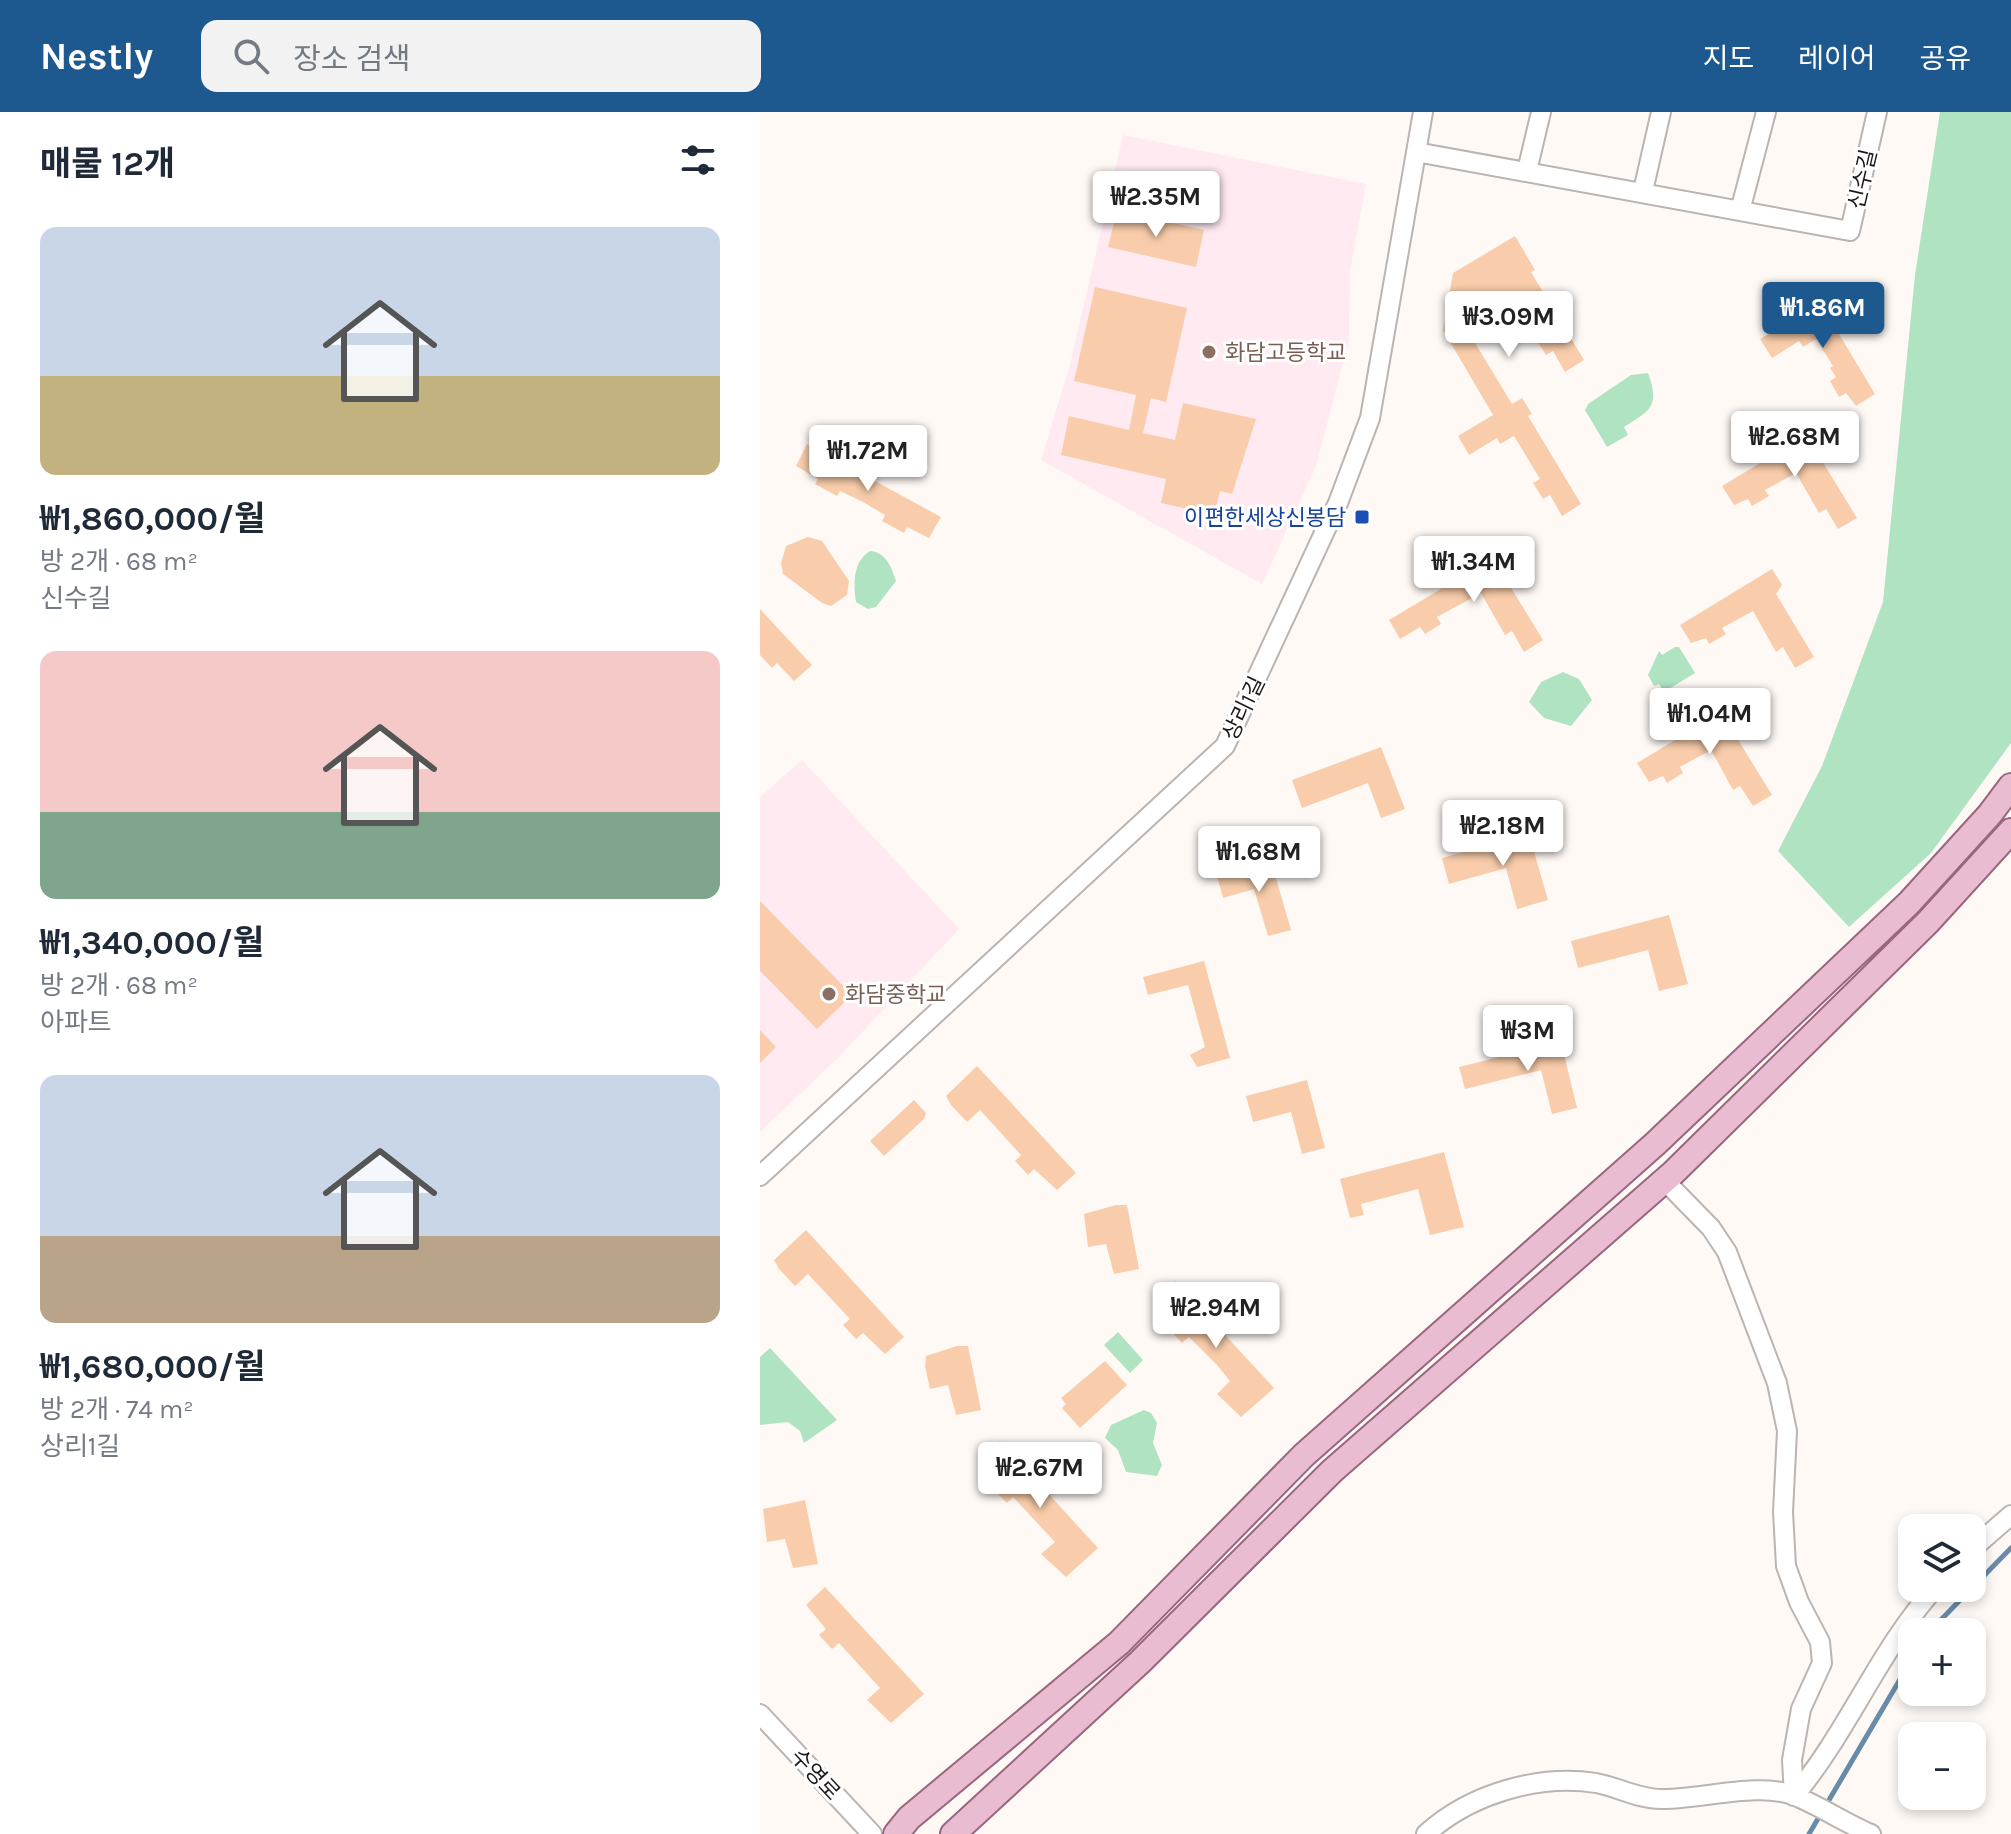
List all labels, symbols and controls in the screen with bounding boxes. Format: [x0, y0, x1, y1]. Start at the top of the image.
search box [201, 20, 761, 92]
text: Nestly [40, 34, 153, 79]
icon: search [229, 34, 273, 78]
text: 장소 검색 [293, 41, 411, 77]
text: 지도 [1703, 42, 1754, 75]
text: 레이어 [1798, 42, 1875, 75]
text: 공유 [1919, 42, 1971, 75]
icon: filters [676, 138, 720, 182]
text: 매물 12개 [40, 144, 175, 184]
street label: 신수길 [1843, 147, 1882, 212]
pin: ₩2.35M [1091, 171, 1221, 239]
text: ₩2.35M [1111, 181, 1201, 212]
icon: home [308, 279, 452, 423]
pin: ₩1.86M [1758, 282, 1888, 350]
pin: ₩3.09M [1444, 291, 1574, 359]
text: ₩1.86M [1780, 292, 1866, 323]
text: ₩3.09M [1463, 301, 1555, 332]
place label: 화담고등학교 [1225, 340, 1346, 366]
marker: 화담고등학교 [1200, 343, 1218, 361]
pin: ₩2.68M [1730, 411, 1860, 479]
text: ₩2.68M [1749, 421, 1841, 452]
pin: ₩1.72M [803, 425, 933, 493]
text: ₩1.72M [827, 435, 909, 466]
text: ₩1,860,000/월 [40, 499, 265, 539]
place label: 이편한세상신봉담 [1184, 505, 1346, 531]
marker: 이편한세상신봉담 [1353, 508, 1371, 526]
pin: ₩1.34M [1409, 536, 1539, 604]
text: 방 2개 · 68 m² [40, 546, 198, 577]
text: ₩1.34M [1432, 546, 1516, 577]
text: 신수길 [40, 583, 112, 614]
street label: 상리1길 [1217, 672, 1270, 745]
pin: ₩1.04M [1645, 688, 1775, 756]
text: ₩1.04M [1668, 698, 1752, 729]
icon: home [308, 703, 452, 847]
pin: ₩2.18M [1438, 800, 1568, 868]
text: ₩2.18M [1460, 810, 1546, 841]
pin: ₩1.68M [1194, 826, 1324, 894]
text: ₩1.68M [1216, 836, 1302, 867]
text: ₩1,340,000/월 [40, 923, 264, 963]
text: 방 2개 · 68 m² [40, 970, 198, 1001]
place label: 화담중학교 [845, 982, 946, 1008]
marker: 화담중학교 [820, 985, 838, 1003]
pin: ₩3M [1489, 1005, 1567, 1073]
text: 아파트 [40, 1007, 112, 1038]
text: ₩3M [1501, 1015, 1555, 1046]
icon: home [308, 1127, 452, 1271]
pin: ₩2.94M [1151, 1282, 1281, 1350]
text: ₩2.94M [1171, 1292, 1261, 1323]
text: ₩1,680,000/월 [40, 1347, 265, 1387]
text: 방 2개 · 74 m² [40, 1394, 194, 1425]
text: 상리1길 [40, 1431, 120, 1462]
pin: ₩2.67M [975, 1442, 1105, 1510]
text: ₩2.67M [996, 1452, 1084, 1483]
map controls [1898, 1514, 1986, 1810]
button: layers [1898, 1514, 1986, 1602]
button: + [1898, 1618, 1986, 1706]
button: − [1898, 1722, 1986, 1810]
street label: 수영로 [785, 1744, 845, 1806]

